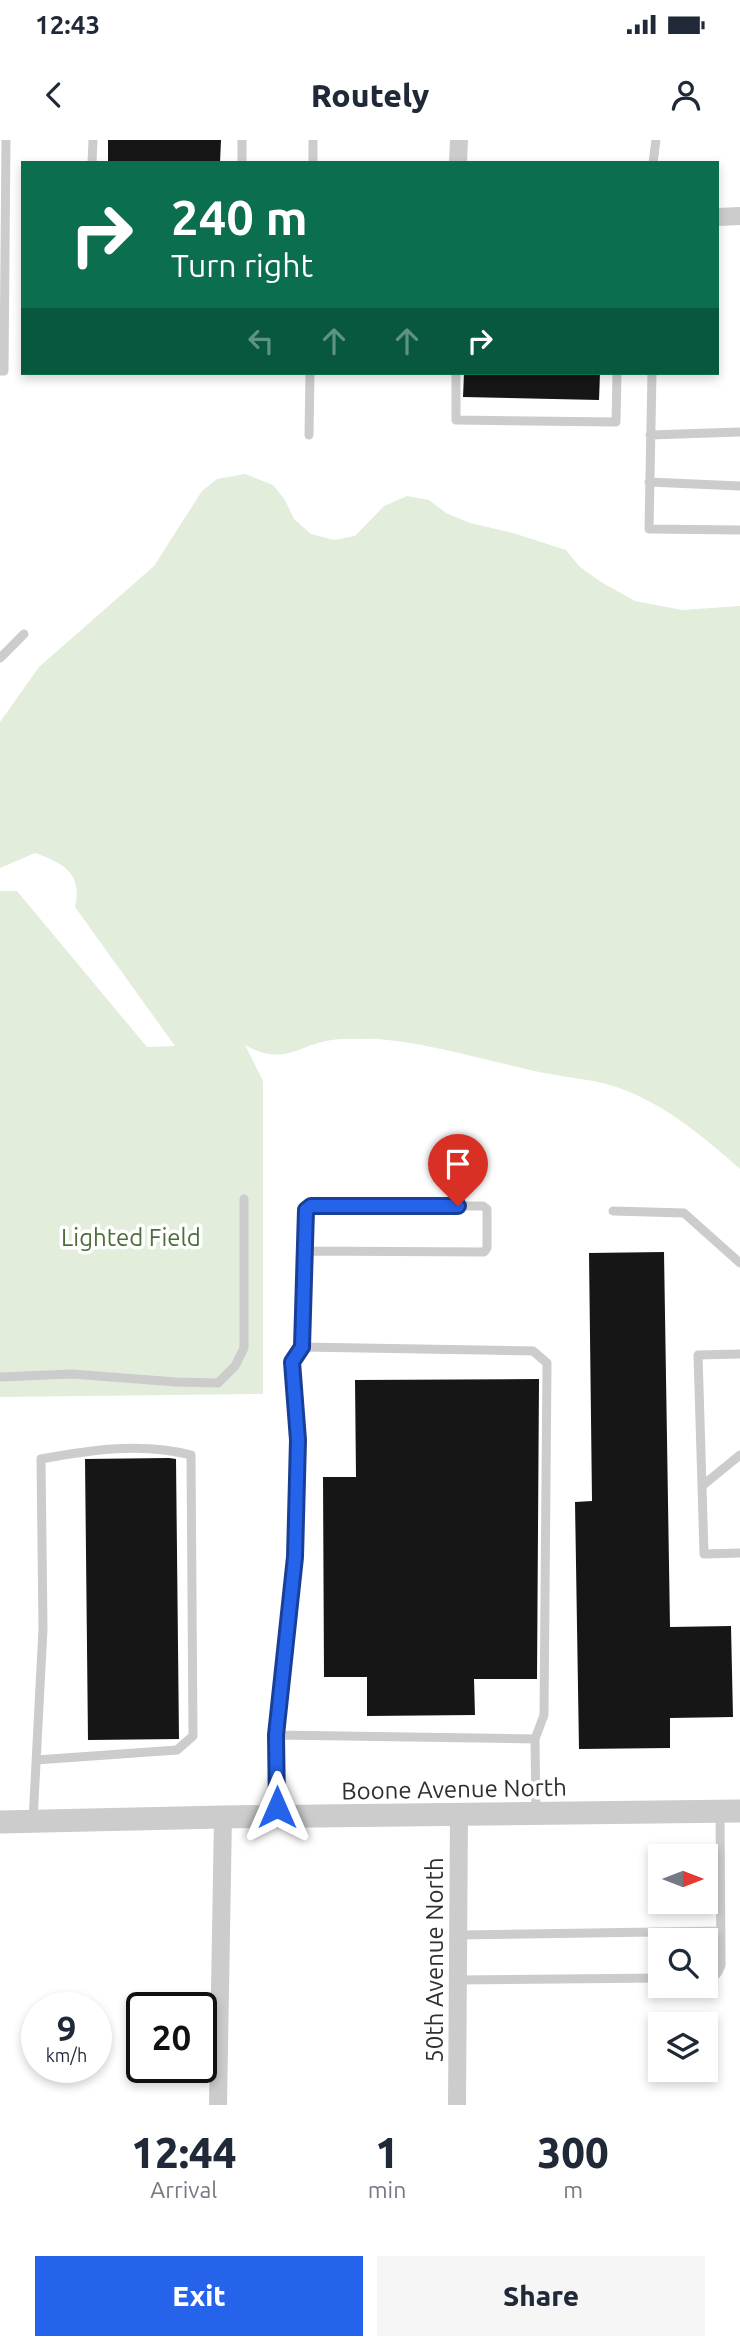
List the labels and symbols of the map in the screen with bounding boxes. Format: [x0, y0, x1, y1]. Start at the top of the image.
pin [428, 1134, 488, 1206]
park label: Lighted Field [61, 1224, 201, 1251]
position arrow [240, 1770, 314, 1844]
street label: Boone Avenue North [341, 1774, 567, 1804]
north arrow [648, 1844, 718, 1914]
street label: 50th Avenue North [421, 1857, 448, 2063]
speed limit sign: 20 [126, 1992, 217, 2083]

